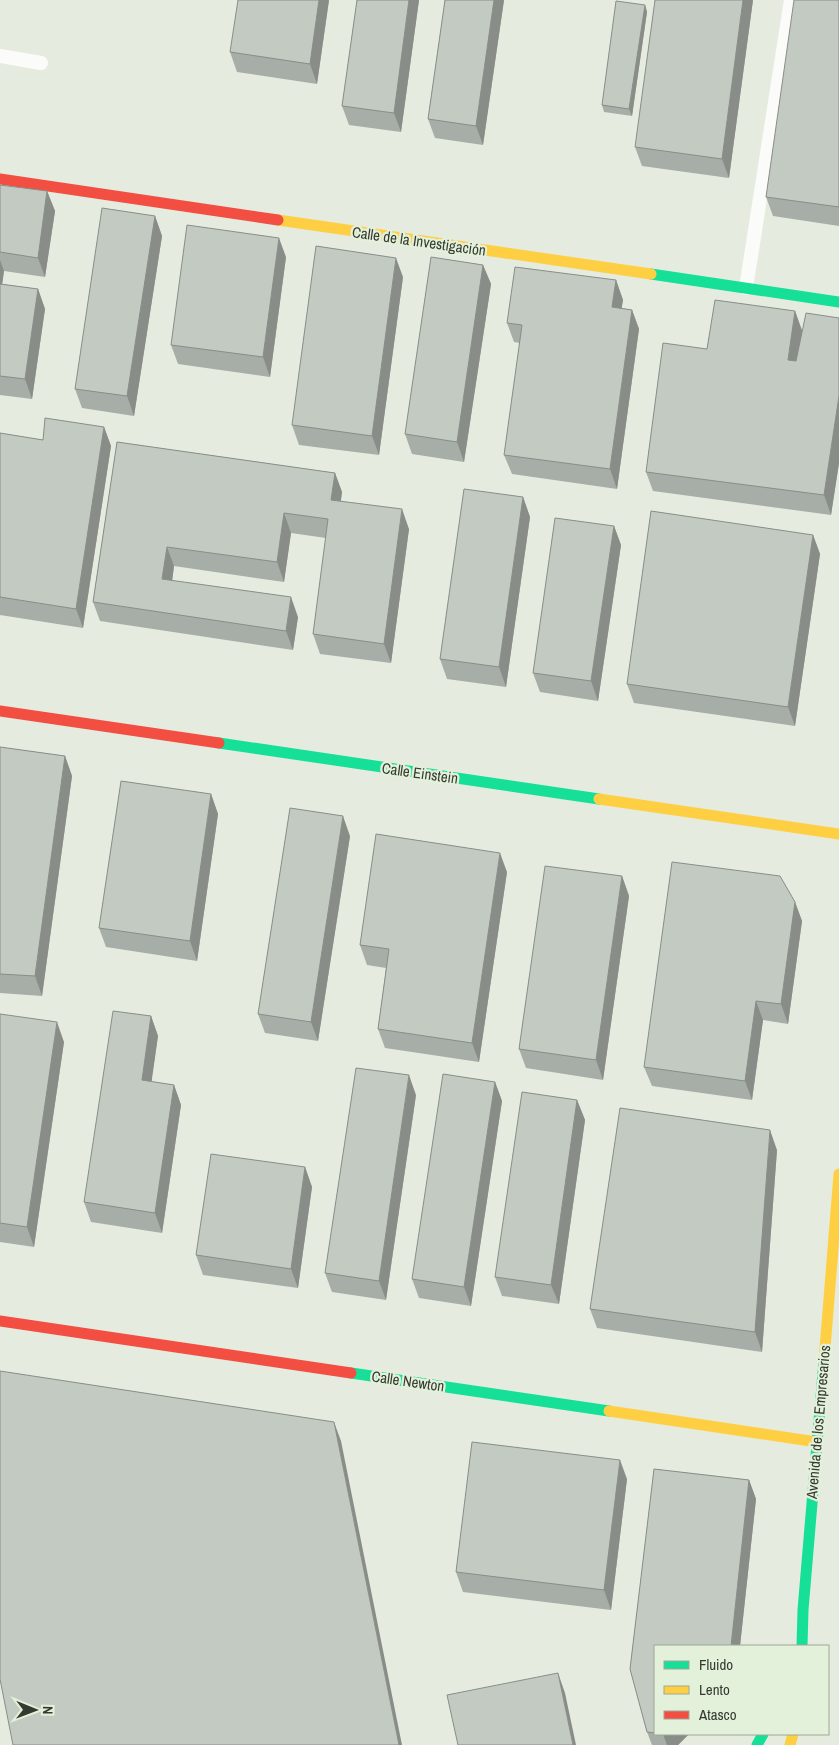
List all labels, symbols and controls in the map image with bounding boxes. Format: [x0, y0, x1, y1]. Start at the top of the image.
street label: Calle de la Investigación [351, 221, 487, 261]
street label: Calle Einstein [381, 757, 459, 789]
street label: Avenida de los Empresarios [801, 1344, 835, 1501]
street label: Calle Newton [370, 1366, 446, 1396]
legend [654, 1645, 829, 1735]
text: Fluido [699, 1654, 733, 1675]
text: Lento [699, 1679, 730, 1700]
north arrow [10, 1685, 60, 1735]
text: Atasco [698, 1704, 737, 1725]
text: N [39, 1706, 57, 1715]

